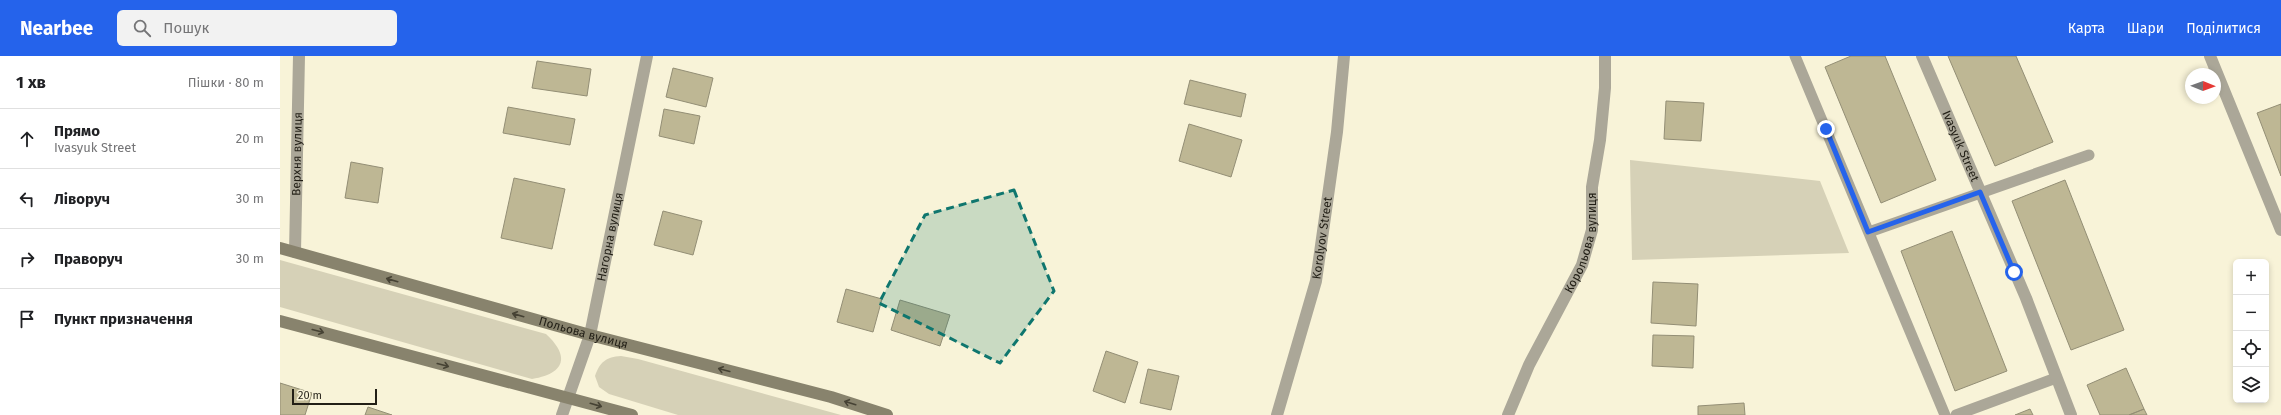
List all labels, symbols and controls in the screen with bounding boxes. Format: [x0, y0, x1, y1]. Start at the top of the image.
search box [117, 10, 397, 46]
text: Nearbee [20, 17, 93, 40]
icon: search [131, 17, 153, 39]
text: Пошук [163, 19, 209, 37]
text: Карта [2068, 20, 2105, 37]
text: Шари [2127, 20, 2164, 37]
text: Поділитися [2186, 20, 2261, 37]
north arrow [2185, 68, 2221, 104]
text: 1 хв [16, 72, 46, 93]
text: Пішки · 80 m [188, 75, 264, 90]
street label: Ivasyuk Street [1939, 108, 1982, 184]
street label: Верхня вулиця [289, 112, 305, 196]
route end [1817, 120, 1835, 138]
text: Прямо [54, 122, 100, 140]
icon: ahead [16, 128, 38, 150]
text: 20 m [236, 131, 264, 146]
text: Ivasyuk Street [54, 140, 136, 155]
icon: left [16, 188, 38, 210]
text: Ліворуч [54, 190, 110, 208]
text: 30 m [236, 191, 264, 206]
street label: Нагорна вулиця [594, 191, 626, 283]
street label: Корольова вулиця [1561, 192, 1599, 295]
street label: Korolyov Street [1309, 195, 1335, 280]
icon: right [16, 248, 38, 270]
text: Праворуч [54, 250, 123, 268]
text: 30 m [236, 251, 264, 266]
map controls [2233, 259, 2269, 403]
button: + [2233, 259, 2269, 295]
route start [2005, 263, 2023, 281]
one-way arrow [386, 275, 399, 283]
button: − [2233, 295, 2269, 331]
icon: arrive [16, 308, 38, 330]
text: Пункт призначення [54, 310, 193, 328]
one-way arrow [511, 310, 524, 318]
street label: Польова вулиця [537, 314, 629, 351]
one-way arrow [311, 328, 324, 335]
button: locate [2233, 331, 2269, 367]
one-way arrow [437, 362, 450, 369]
one-way arrow [718, 365, 731, 373]
button: layers [2233, 367, 2269, 403]
scale bar [292, 387, 377, 406]
text: 20 m [298, 389, 322, 402]
one-way arrow [844, 399, 857, 406]
one-way arrow [589, 402, 602, 409]

